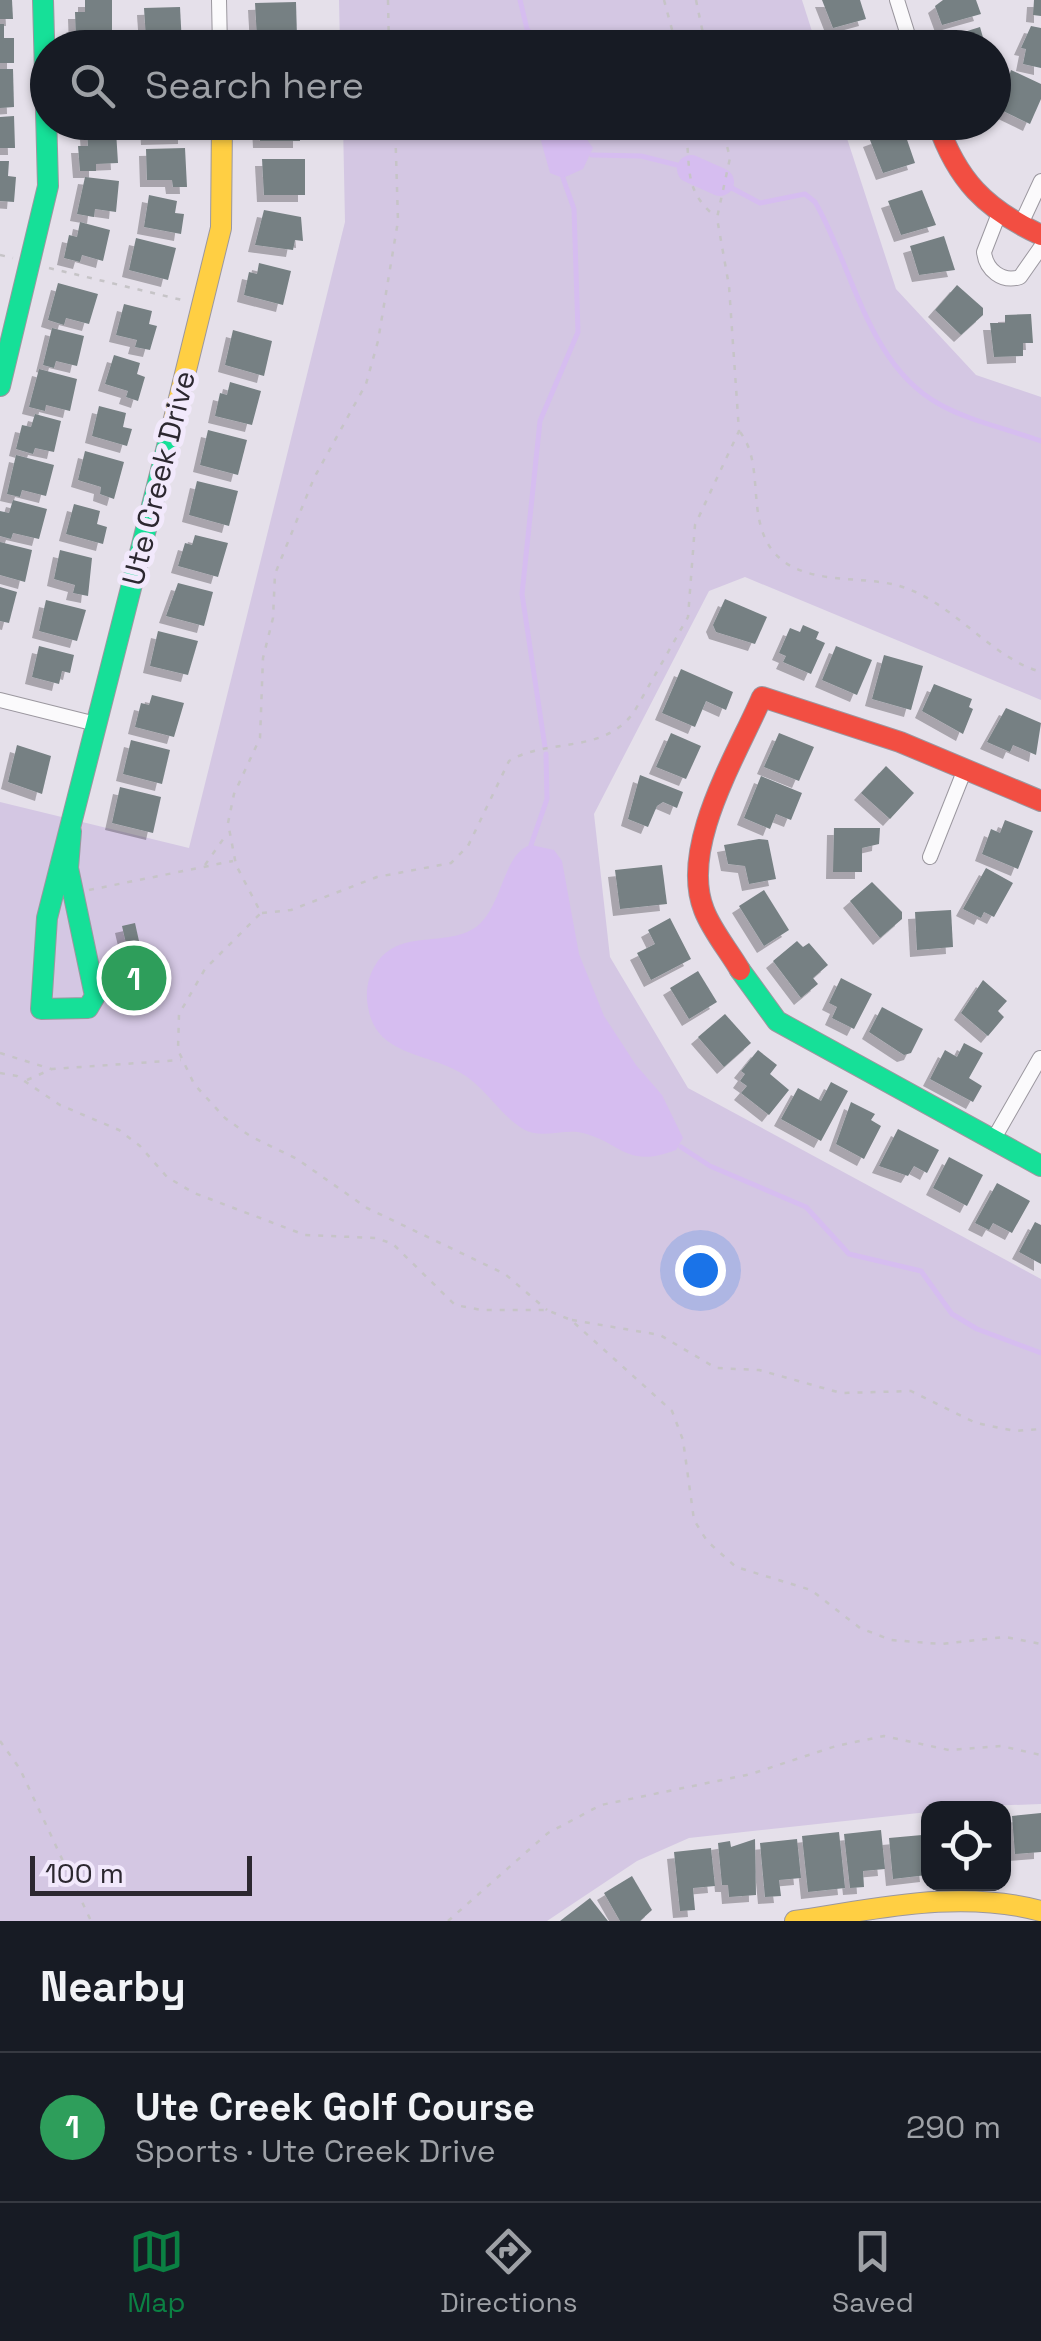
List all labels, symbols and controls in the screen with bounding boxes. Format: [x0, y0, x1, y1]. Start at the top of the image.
search box [30, 30, 1011, 140]
icon: search [65, 58, 120, 113]
text: Search here [145, 61, 364, 109]
street label: Ute Creek Drive [113, 366, 204, 589]
pin: 1 [102, 940, 166, 1016]
your location [675, 1245, 726, 1296]
map controls [921, 1801, 1011, 1891]
button: locate [921, 1801, 1011, 1891]
scale bar [30, 1851, 252, 1896]
text: 100 m [45, 1855, 124, 1891]
text: Nearby [40, 1960, 186, 2013]
text: Ute Creek Golf Course [135, 2083, 535, 2131]
text: 1 [65, 2107, 80, 2147]
text: 290 m [906, 2107, 1001, 2147]
text: Sports · Ute Creek Drive [135, 2131, 496, 2171]
tab: Map [127, 2224, 186, 2320]
tab: Directions [440, 2224, 577, 2320]
tab: Saved [832, 2224, 914, 2320]

